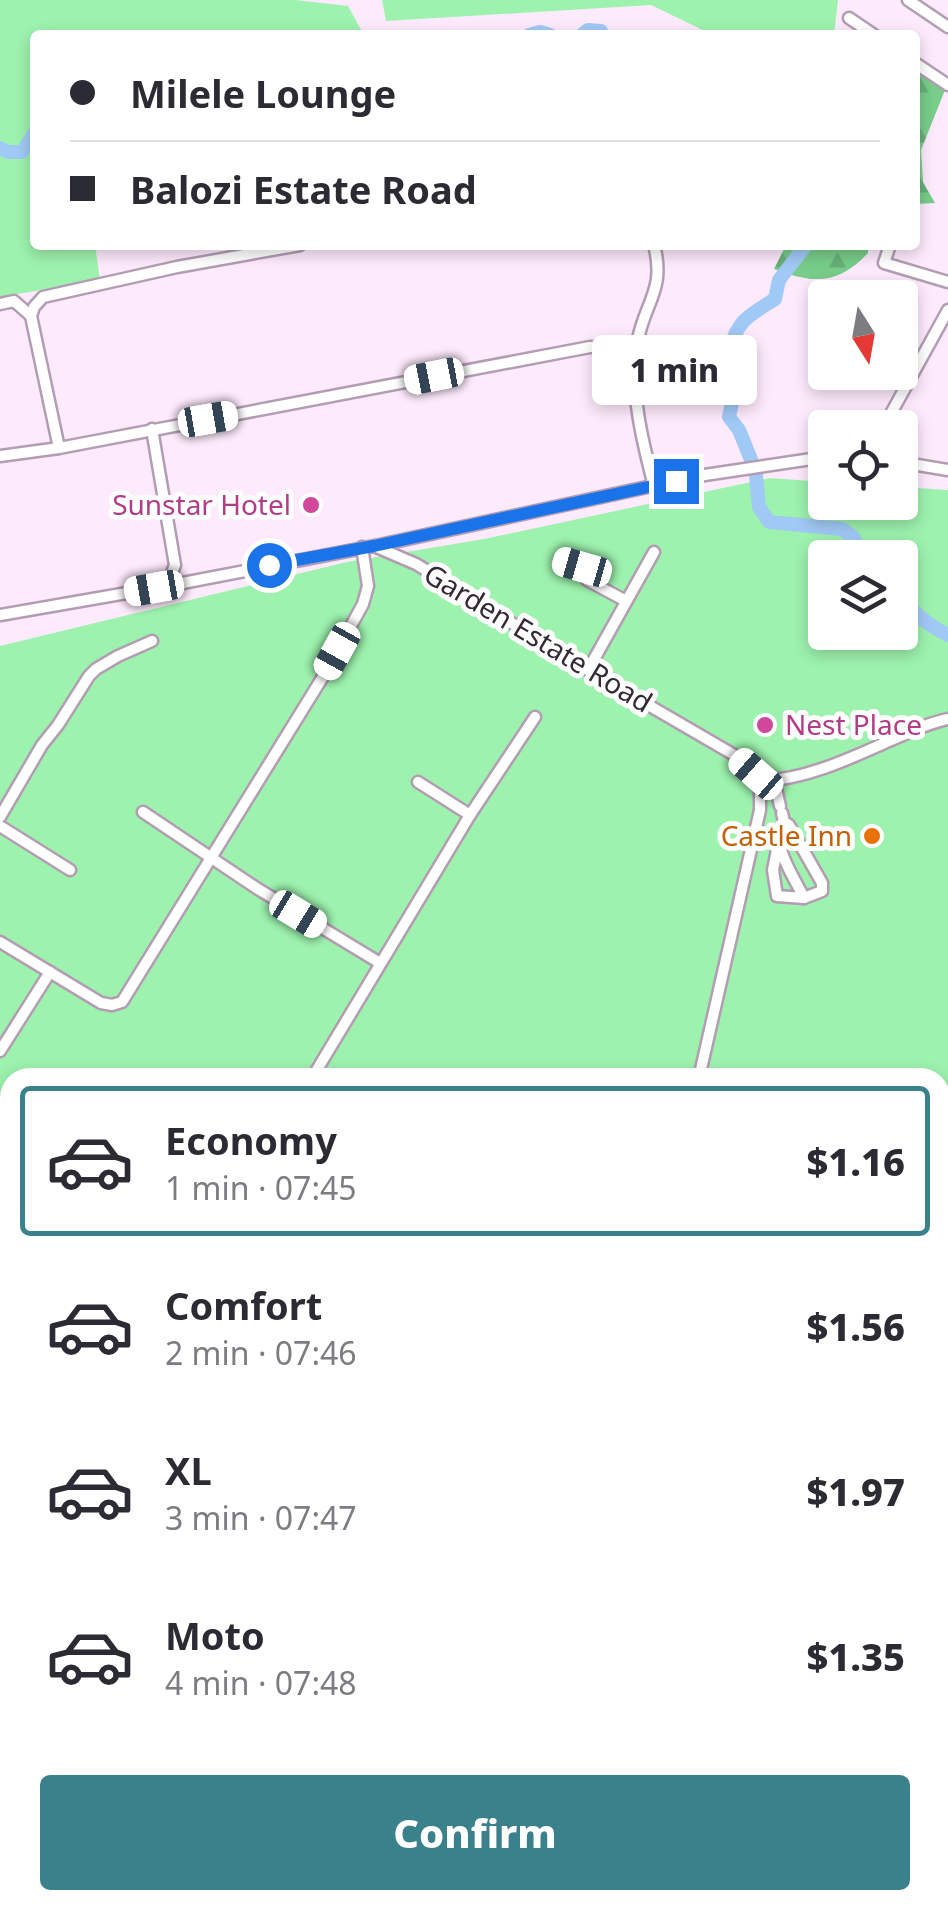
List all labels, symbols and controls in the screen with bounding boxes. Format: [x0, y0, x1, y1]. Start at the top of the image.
text: Milele Lounge [130, 67, 396, 119]
text: Balozi Estate Road [130, 163, 477, 215]
north arrow [808, 280, 918, 390]
map controls [808, 280, 918, 650]
callout: 1 min [594, 336, 758, 406]
text: 1 min [630, 348, 719, 391]
car [402, 356, 466, 396]
car [176, 399, 240, 439]
button: locate [808, 410, 918, 520]
route end [654, 459, 699, 504]
place label: Sunstar Hotel [112, 485, 291, 523]
marker: Sunstar Hotel [300, 494, 322, 516]
button: layers [808, 540, 918, 650]
route start [247, 543, 292, 588]
car [549, 544, 615, 590]
street label: Garden Estate Road [417, 554, 660, 720]
car [122, 568, 186, 608]
car [309, 617, 365, 685]
place label: Nest Place [785, 705, 922, 743]
marker: Nest Place [754, 714, 776, 736]
car [724, 743, 788, 805]
place label: Castle Inn [721, 816, 852, 854]
marker: Castle Inn [861, 825, 883, 847]
car [265, 886, 331, 942]
text: Economy [165, 1114, 337, 1166]
icon: car [45, 1116, 135, 1206]
text: $1.16 [806, 1135, 905, 1187]
text: 1 min · 07:45 [165, 1166, 357, 1209]
text: Comfort [165, 1279, 322, 1331]
icon: car [45, 1281, 135, 1371]
text: $1.56 [806, 1300, 905, 1352]
text: 2 min · 07:46 [165, 1331, 357, 1374]
text: XL [165, 1444, 212, 1496]
icon: car [45, 1446, 135, 1536]
text: $1.97 [806, 1465, 905, 1517]
text: 3 min · 07:47 [165, 1496, 357, 1539]
text: Moto [165, 1609, 265, 1661]
icon: car [45, 1611, 135, 1701]
text: $1.35 [806, 1630, 905, 1682]
text: 4 min · 07:48 [165, 1661, 357, 1704]
button: Confirm [40, 1775, 910, 1890]

